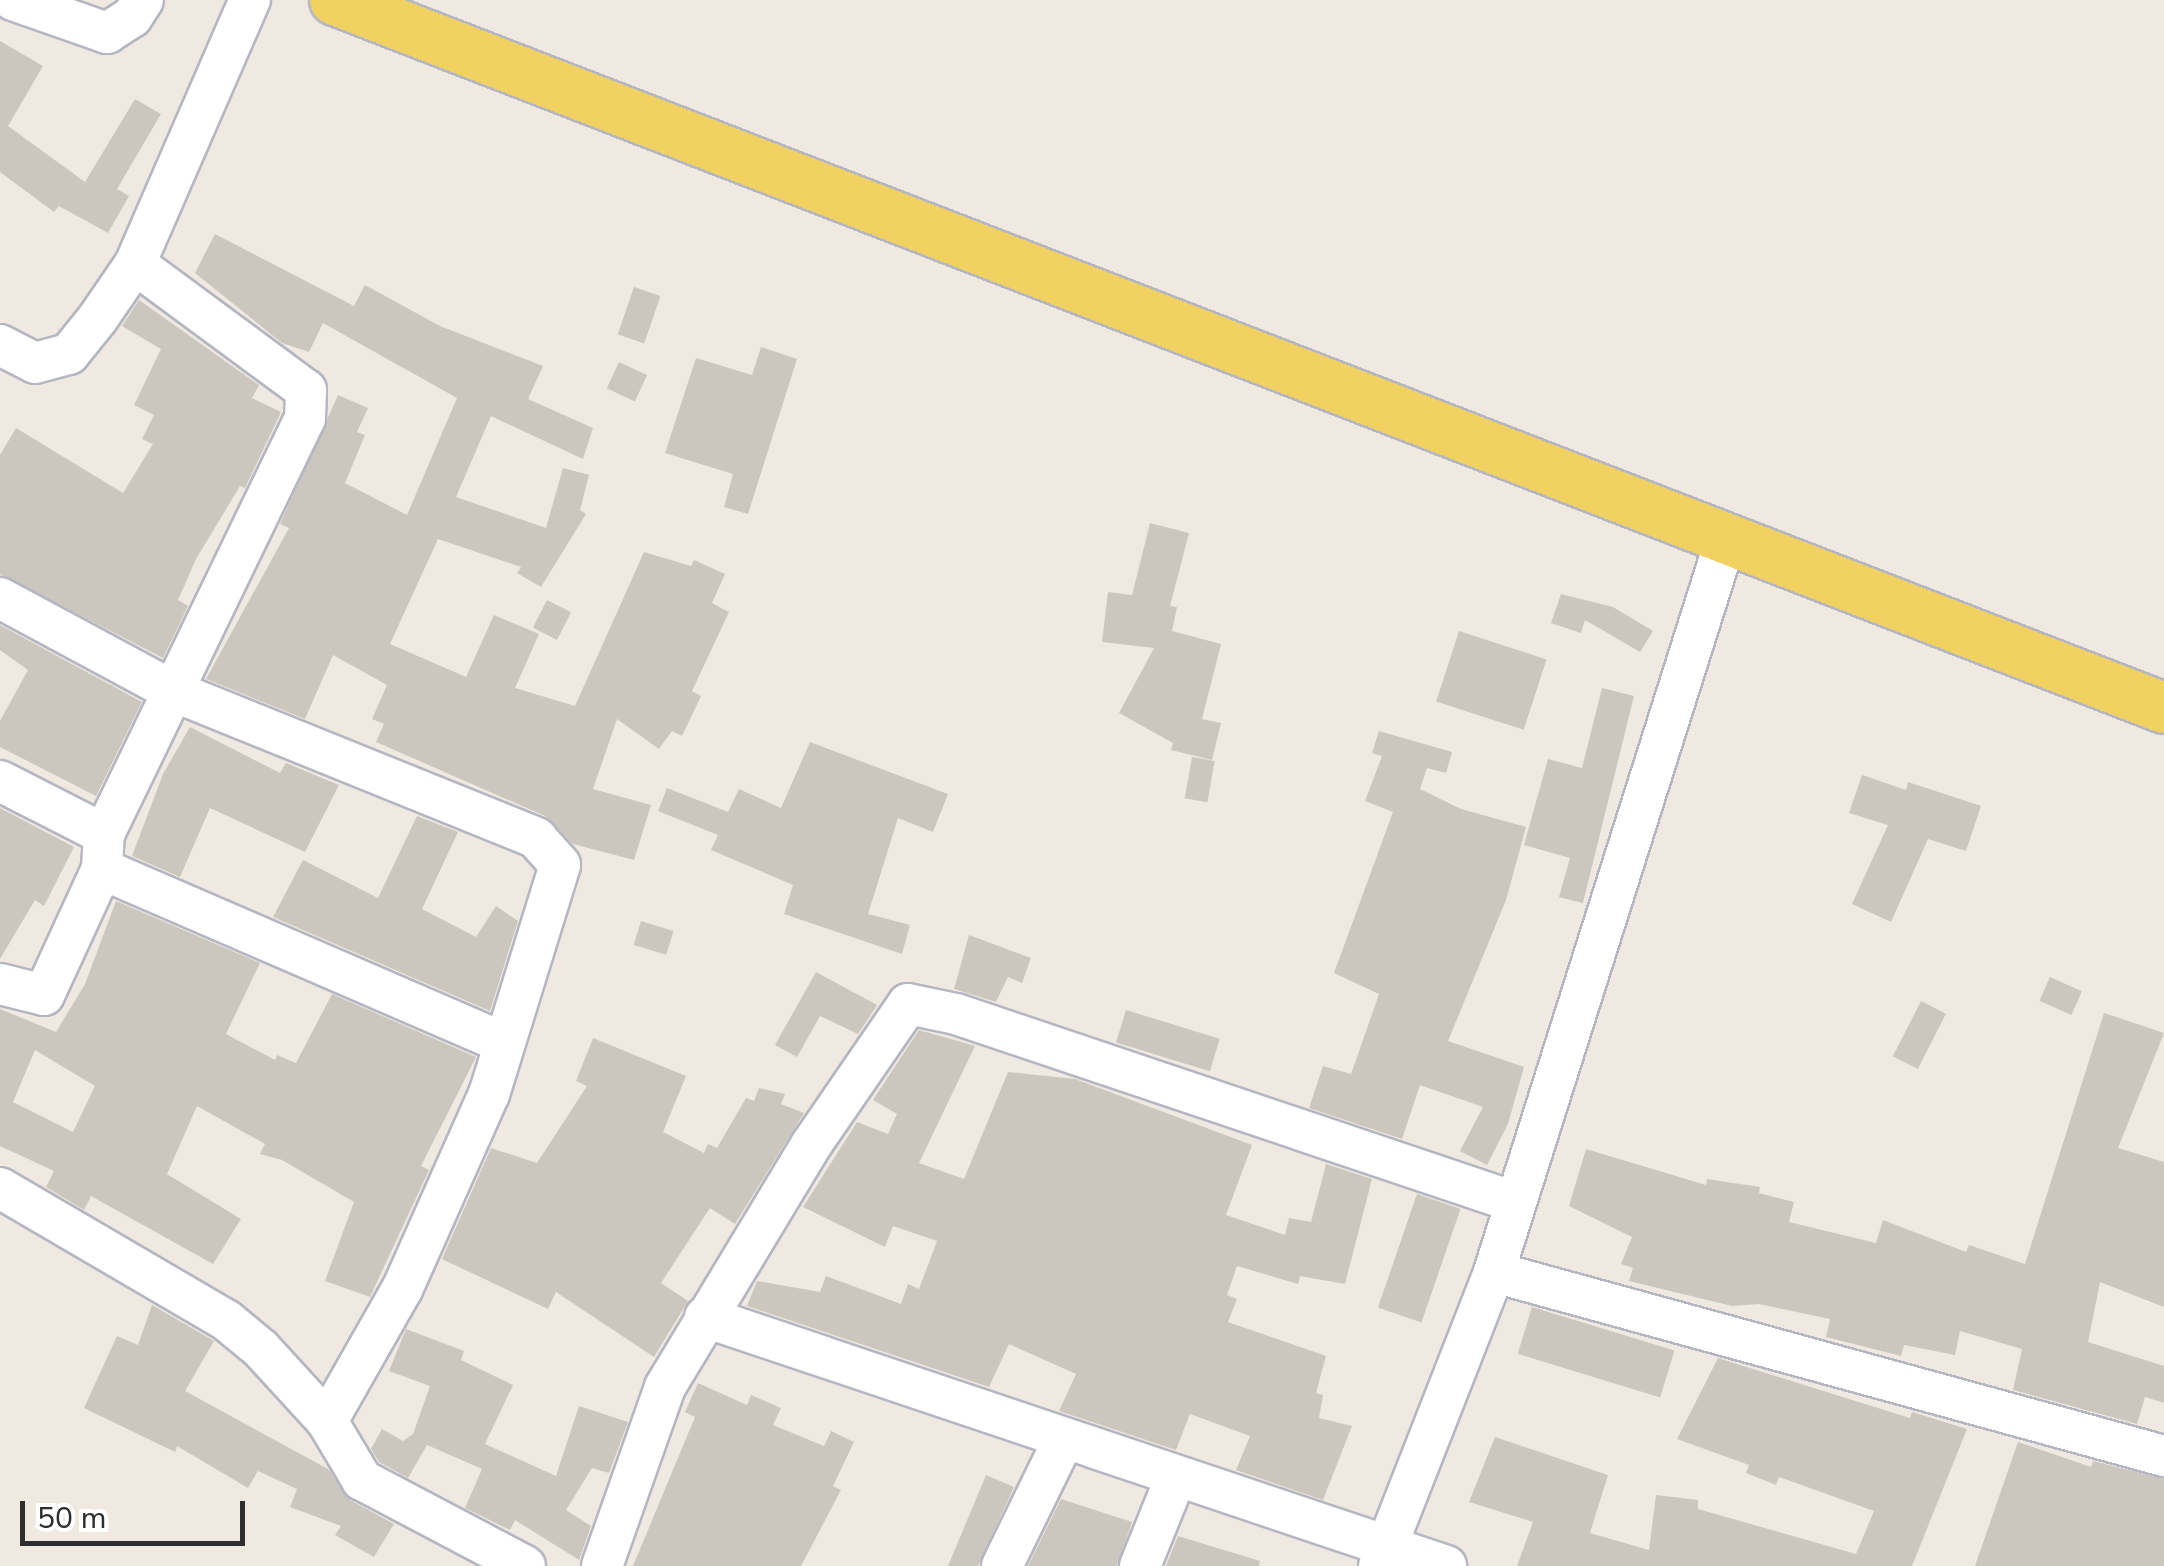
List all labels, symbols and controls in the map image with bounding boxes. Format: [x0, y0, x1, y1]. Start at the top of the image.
scale bar [25, 1481, 250, 1543]
text: 50 m [37, 1498, 106, 1539]

